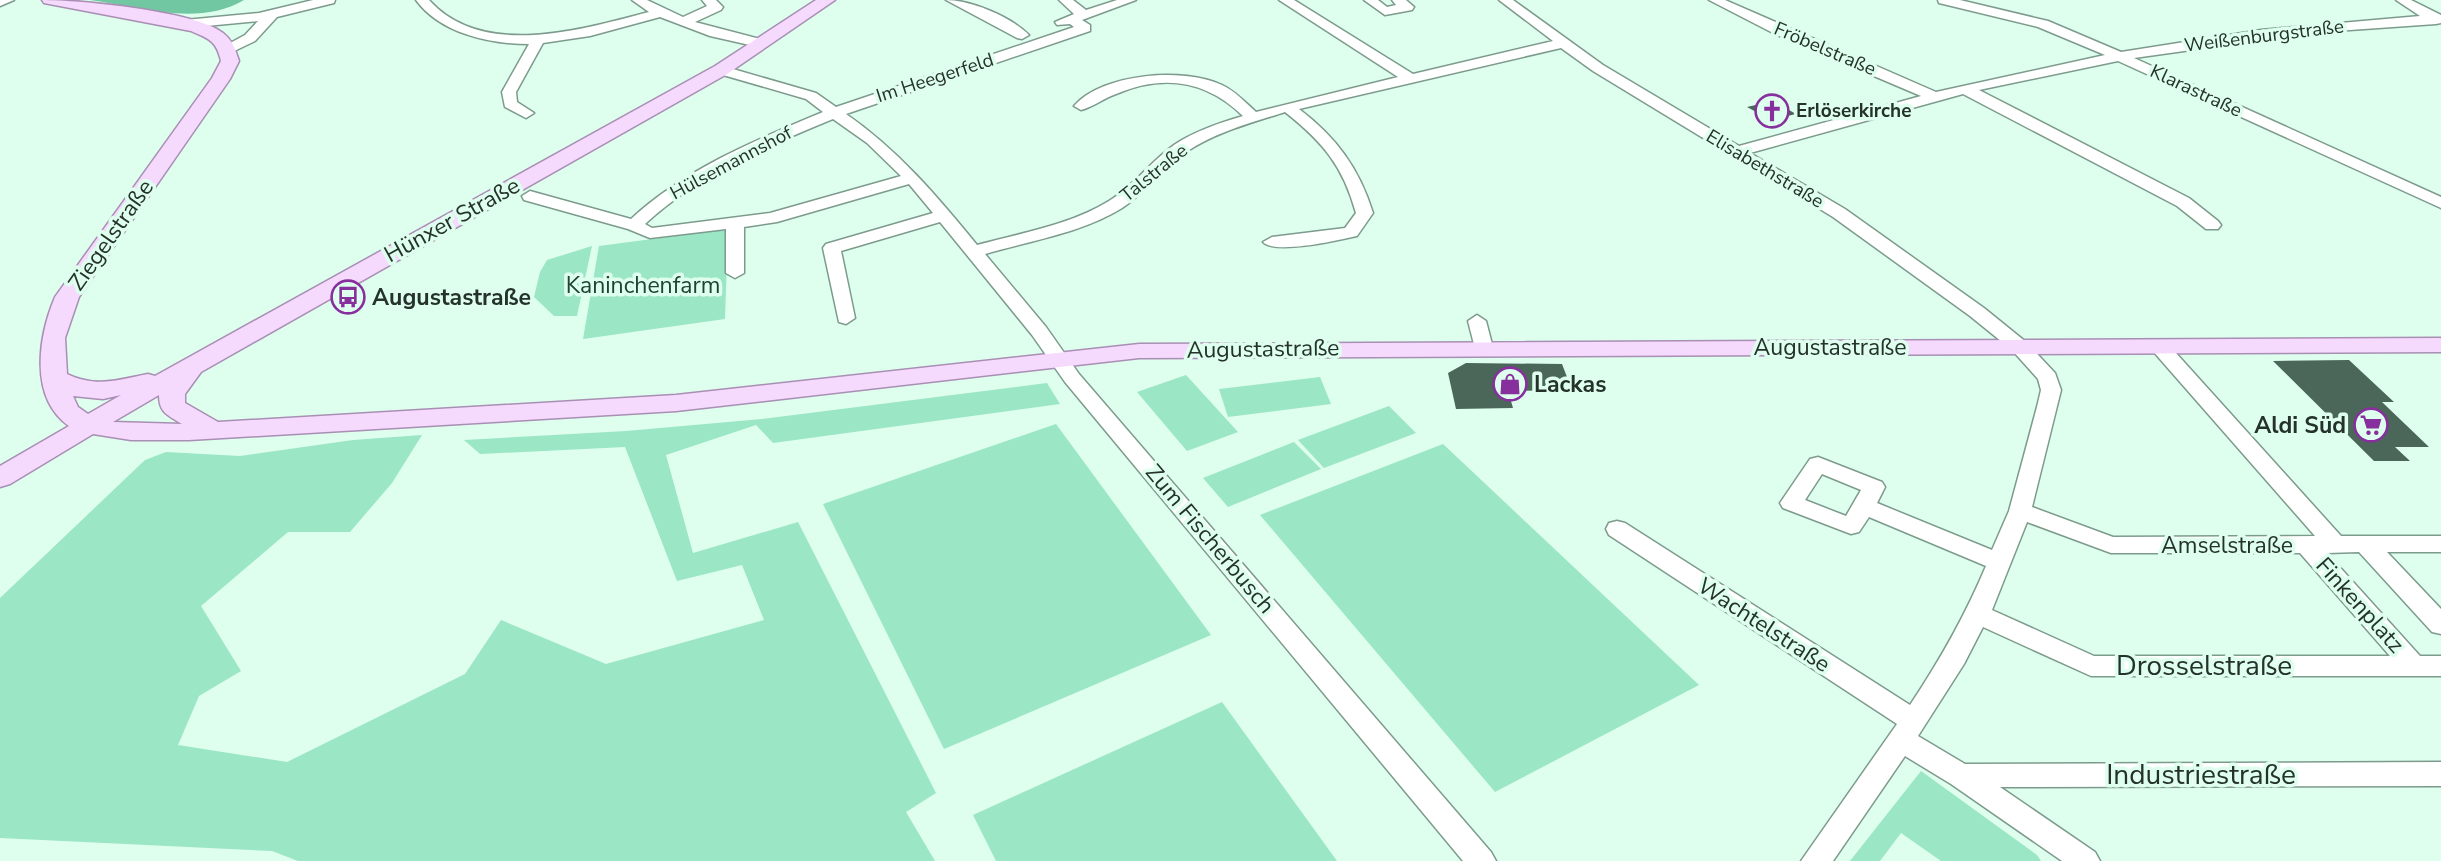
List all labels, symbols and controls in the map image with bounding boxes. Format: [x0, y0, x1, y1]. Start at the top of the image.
street label: Weißenburgstraße [2183, 13, 2345, 59]
street label: Fröbelstraße [1770, 16, 1880, 82]
street label: Im Heegerfeld [873, 47, 997, 109]
street label: Klarastraße [2146, 58, 2246, 124]
church icon: Erlöserkirche [1753, 92, 1791, 130]
place label: Erlöserkirche [1796, 98, 1911, 124]
street label: Hülsemannshof [665, 120, 797, 206]
street label: Elisabethstraße [1701, 124, 1829, 214]
street label: Talstraße [1115, 138, 1193, 208]
street label: Hünxer Straße [379, 170, 525, 270]
street label: Ziegelstraße [61, 173, 161, 297]
park label: Kaninchenfarm [566, 270, 720, 301]
bus stop icon: Augustastraße [329, 278, 367, 316]
place label: Augustastraße [372, 282, 531, 313]
street label: Augustastraße [1186, 332, 1340, 366]
street label: Augustastraße [1754, 332, 1906, 363]
shop icon: Lackas [1491, 365, 1529, 403]
place label: Lackas [1534, 369, 1606, 400]
supermarket icon: Aldi Süd [2352, 406, 2390, 444]
place label: Aldi Süd [2254, 410, 2346, 441]
street label: Zum Fischerbusch [1138, 458, 1282, 620]
street label: Amselstraße [2161, 530, 2293, 561]
street label: Finkenplatz [2309, 551, 2411, 659]
street label: Wachtelstraße [1692, 570, 1836, 680]
street label: Drosselstraße [2116, 647, 2292, 685]
street label: Industriestraße [2106, 756, 2296, 794]

